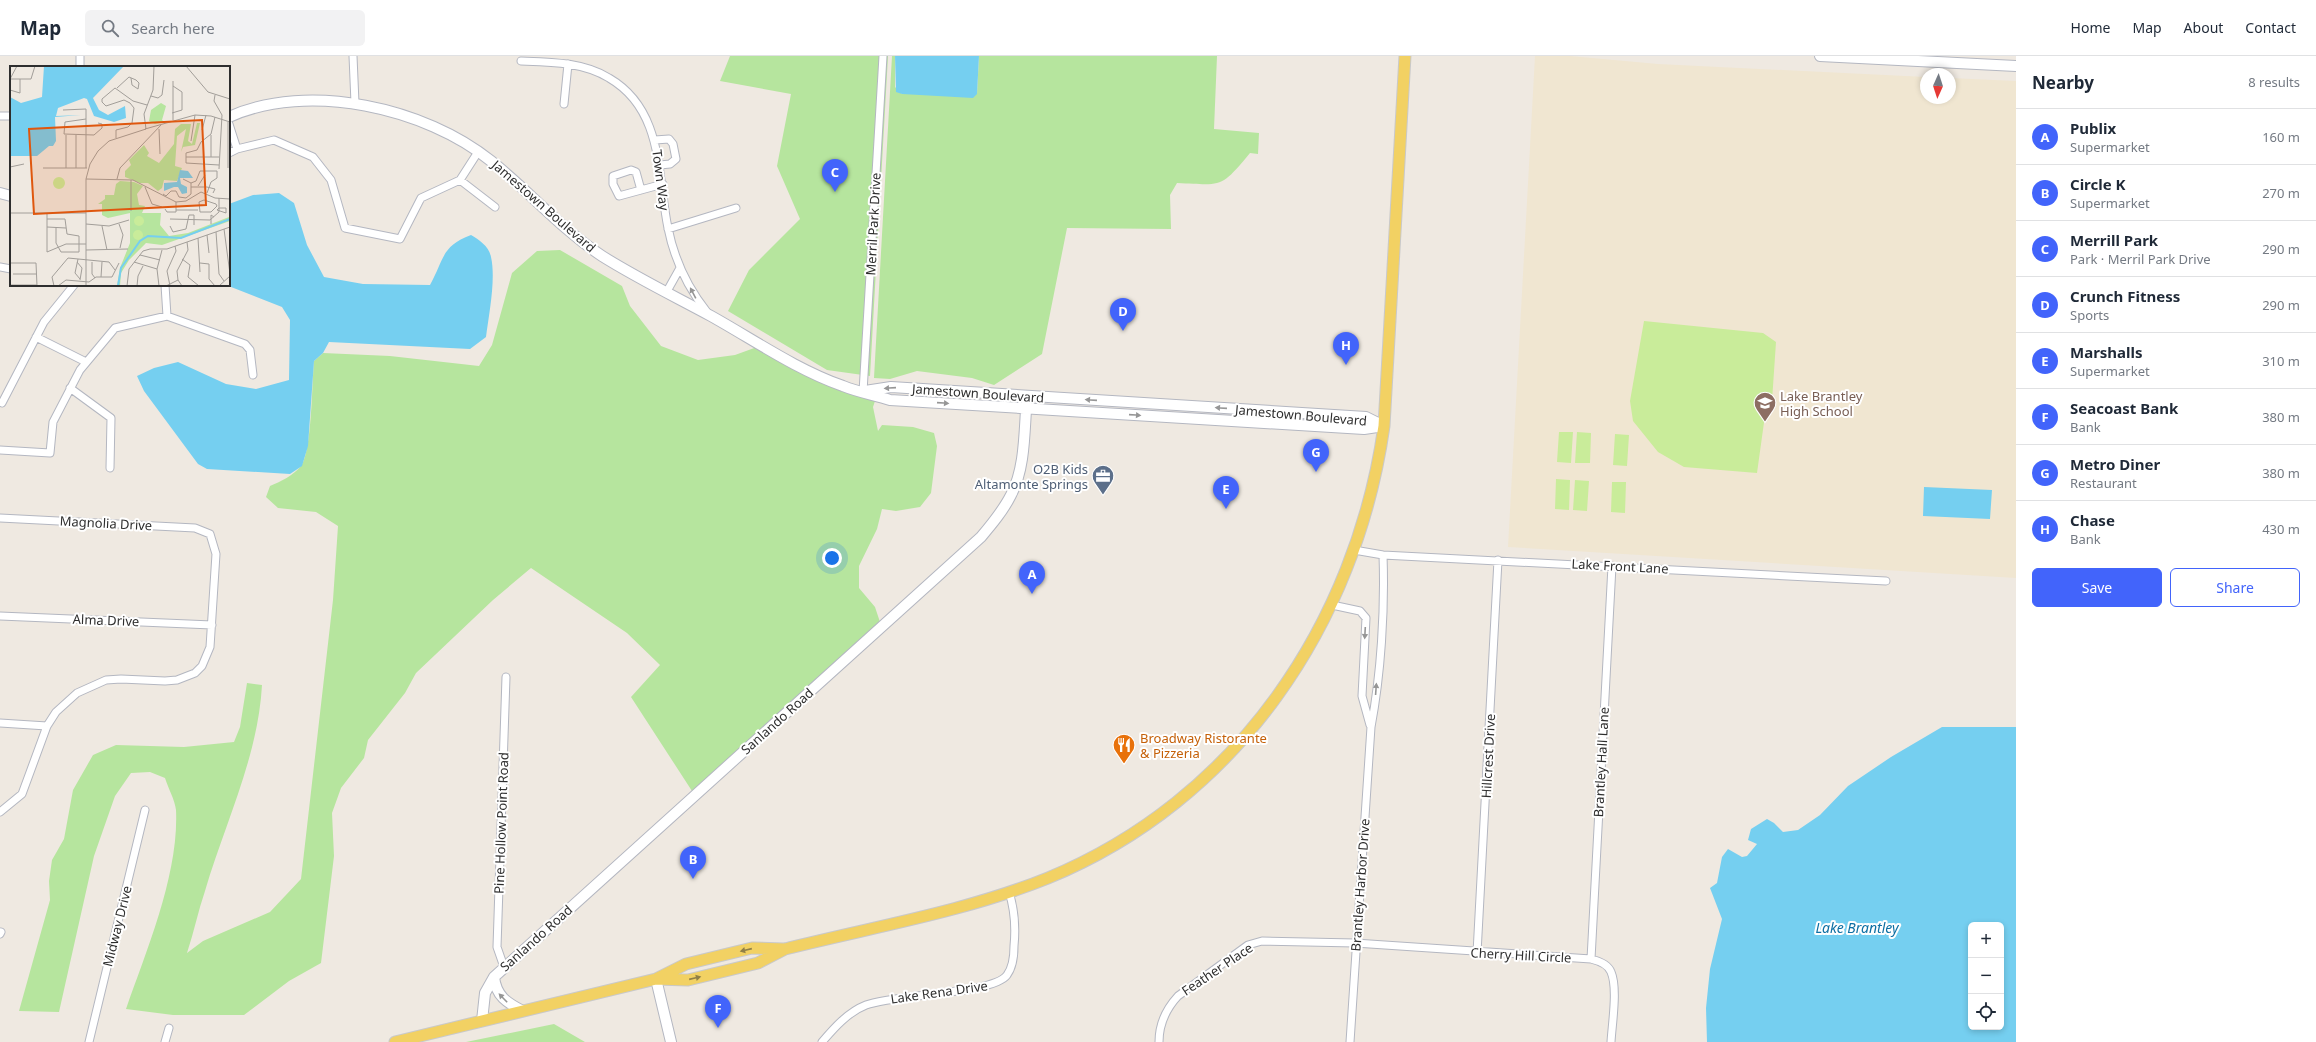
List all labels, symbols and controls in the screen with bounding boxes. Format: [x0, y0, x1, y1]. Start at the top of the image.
search box [85, 10, 365, 46]
text: Map [20, 15, 61, 41]
icon: search [99, 17, 121, 39]
text: Search here [131, 18, 215, 38]
text: Home [2071, 18, 2110, 37]
text: Map [2132, 18, 2162, 37]
text: About [2184, 18, 2223, 37]
text: Contact [2245, 18, 2296, 37]
inset map [10, 66, 230, 286]
north arrow [1920, 68, 1956, 104]
text: Nearby [2032, 71, 2094, 94]
text: 8 results [2248, 73, 2300, 91]
text: Publix [2070, 118, 2116, 138]
text: A [2041, 128, 2050, 146]
text: 160 m [2262, 128, 2300, 146]
text: Supermarket [2070, 138, 2150, 156]
street label: Town Way [648, 148, 674, 212]
street label: Jamestown Boulevard [487, 155, 600, 256]
pin: C [822, 159, 848, 192]
street label: Merril Park Drive [861, 172, 885, 276]
text: Circle K [2070, 174, 2126, 194]
text: B [2041, 184, 2049, 202]
text: 270 m [2262, 184, 2300, 202]
text: Supermarket [2070, 194, 2150, 212]
text: Merrill Park [2070, 230, 2158, 250]
text: C [2041, 240, 2049, 258]
text: 290 m [2262, 240, 2300, 258]
text: Park · Merril Park Drive [2070, 250, 2211, 268]
text: Crunch Fitness [2070, 286, 2180, 306]
one-way arrow [690, 287, 696, 299]
text: D [2040, 296, 2050, 314]
text: 290 m [2262, 296, 2300, 314]
pin: D [1110, 298, 1136, 331]
text: Sports [2070, 306, 2109, 324]
pin: H [1333, 332, 1359, 365]
text: Marshalls [2070, 342, 2143, 362]
text: E [2041, 352, 2049, 370]
text: 310 m [2262, 352, 2300, 370]
text: Supermarket [2070, 362, 2150, 380]
street label: Jamestown Boulevard [909, 379, 1045, 407]
one-way arrow [884, 384, 896, 391]
place label: Lake Brantley High School [1780, 387, 1863, 420]
school or university icon: Lake Brantley High School [1752, 390, 1778, 423]
one-way arrow [1085, 397, 1097, 404]
text: Seacoast Bank [2070, 398, 2178, 418]
one-way arrow [937, 400, 949, 407]
street label: Jamestown Boulevard [1232, 400, 1368, 430]
one-way arrow [1215, 405, 1227, 412]
text: F [2041, 408, 2049, 426]
text: 380 m [2262, 408, 2300, 426]
one-way arrow [1129, 412, 1141, 419]
text: Bank [2070, 418, 2101, 436]
pin: G [1303, 439, 1329, 472]
text: Metro Diner [2070, 454, 2160, 474]
place label: O2B Kids Altamonte Springs [975, 460, 1088, 493]
office icon: O2B Kids Altamonte Springs [1090, 463, 1116, 496]
text: G [2040, 464, 2050, 482]
text: 380 m [2262, 464, 2300, 482]
text: Restaurant [2070, 474, 2137, 492]
pin: E [1213, 476, 1239, 509]
text: Chase [2070, 510, 2115, 530]
street label: Magnolia Drive [59, 512, 153, 534]
text: H [2040, 520, 2050, 538]
text: 430 m [2262, 520, 2300, 538]
text: Bank [2070, 530, 2101, 548]
your location [822, 548, 842, 568]
street label: Lake Front Lane [1571, 554, 1669, 578]
pin: A [1019, 561, 1045, 594]
button: Save [2032, 568, 2162, 607]
button: Share [2170, 568, 2300, 607]
street label: Alma Drive [72, 610, 140, 630]
one-way arrow [1362, 627, 1369, 639]
one-way arrow [1373, 683, 1380, 695]
street label: Sanlando Road [737, 684, 817, 758]
street label: Brantley Hall Lane [1589, 706, 1613, 818]
street label: Hillcrest Drive [1477, 713, 1499, 799]
place label: Broadway Ristorante & Pizzeria [1140, 729, 1267, 762]
restaurant icon: Broadway Ristorante & Pizzeria [1111, 732, 1137, 765]
street label: Pine Hollow Point Road [490, 752, 512, 894]
street label: Brantley Harbor Drive [1346, 818, 1374, 952]
pin: B [680, 846, 706, 879]
street label: Midway Drive [98, 884, 136, 968]
street label: Sanlando Road [496, 901, 576, 975]
water label: Lake Brantley [1815, 918, 1900, 937]
map controls [1968, 922, 2004, 1030]
button: + [1968, 922, 2004, 958]
street label: Feather Place [1178, 939, 1256, 999]
street label: Cherry Hill Circle [1470, 943, 1572, 967]
one-way arrow [740, 947, 752, 953]
button: − [1968, 958, 2004, 994]
one-way arrow [689, 975, 701, 981]
street label: Lake Rena Drive [889, 976, 989, 1008]
one-way arrow [498, 993, 508, 1003]
button: locate [1968, 994, 2004, 1030]
pin: F [705, 995, 731, 1028]

